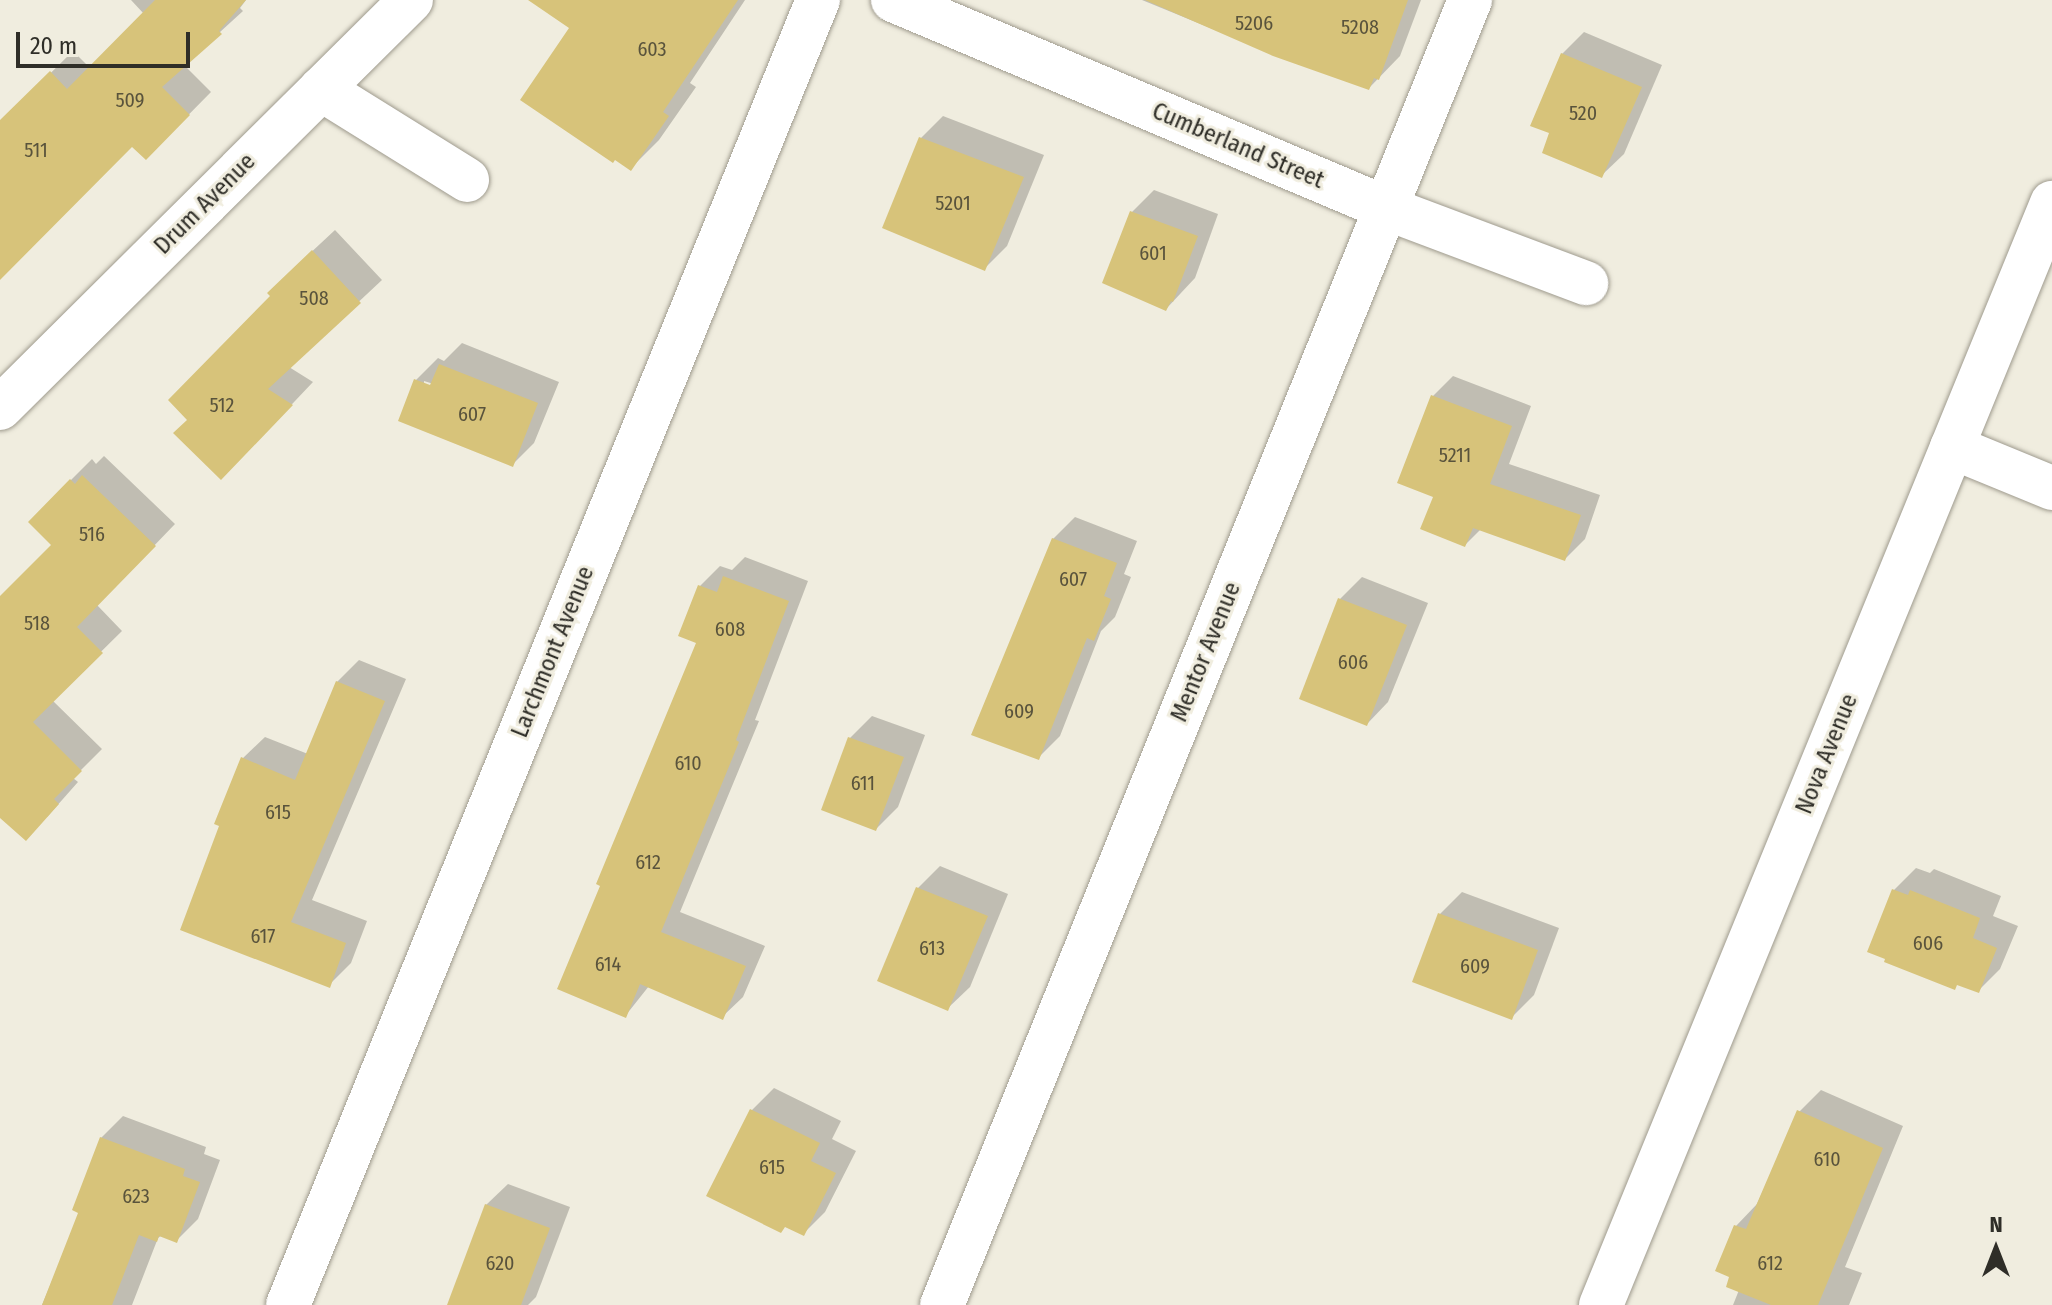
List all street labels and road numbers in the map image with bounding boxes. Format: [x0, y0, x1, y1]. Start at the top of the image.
street label: Cumberland Street [1148, 97, 1328, 195]
street label: Drum Avenue [148, 147, 262, 261]
street label: Larchmont Avenue [506, 562, 600, 742]
street label: Mentor Avenue [1165, 578, 1247, 726]
street label: Nova Avenue [1790, 690, 1864, 818]

